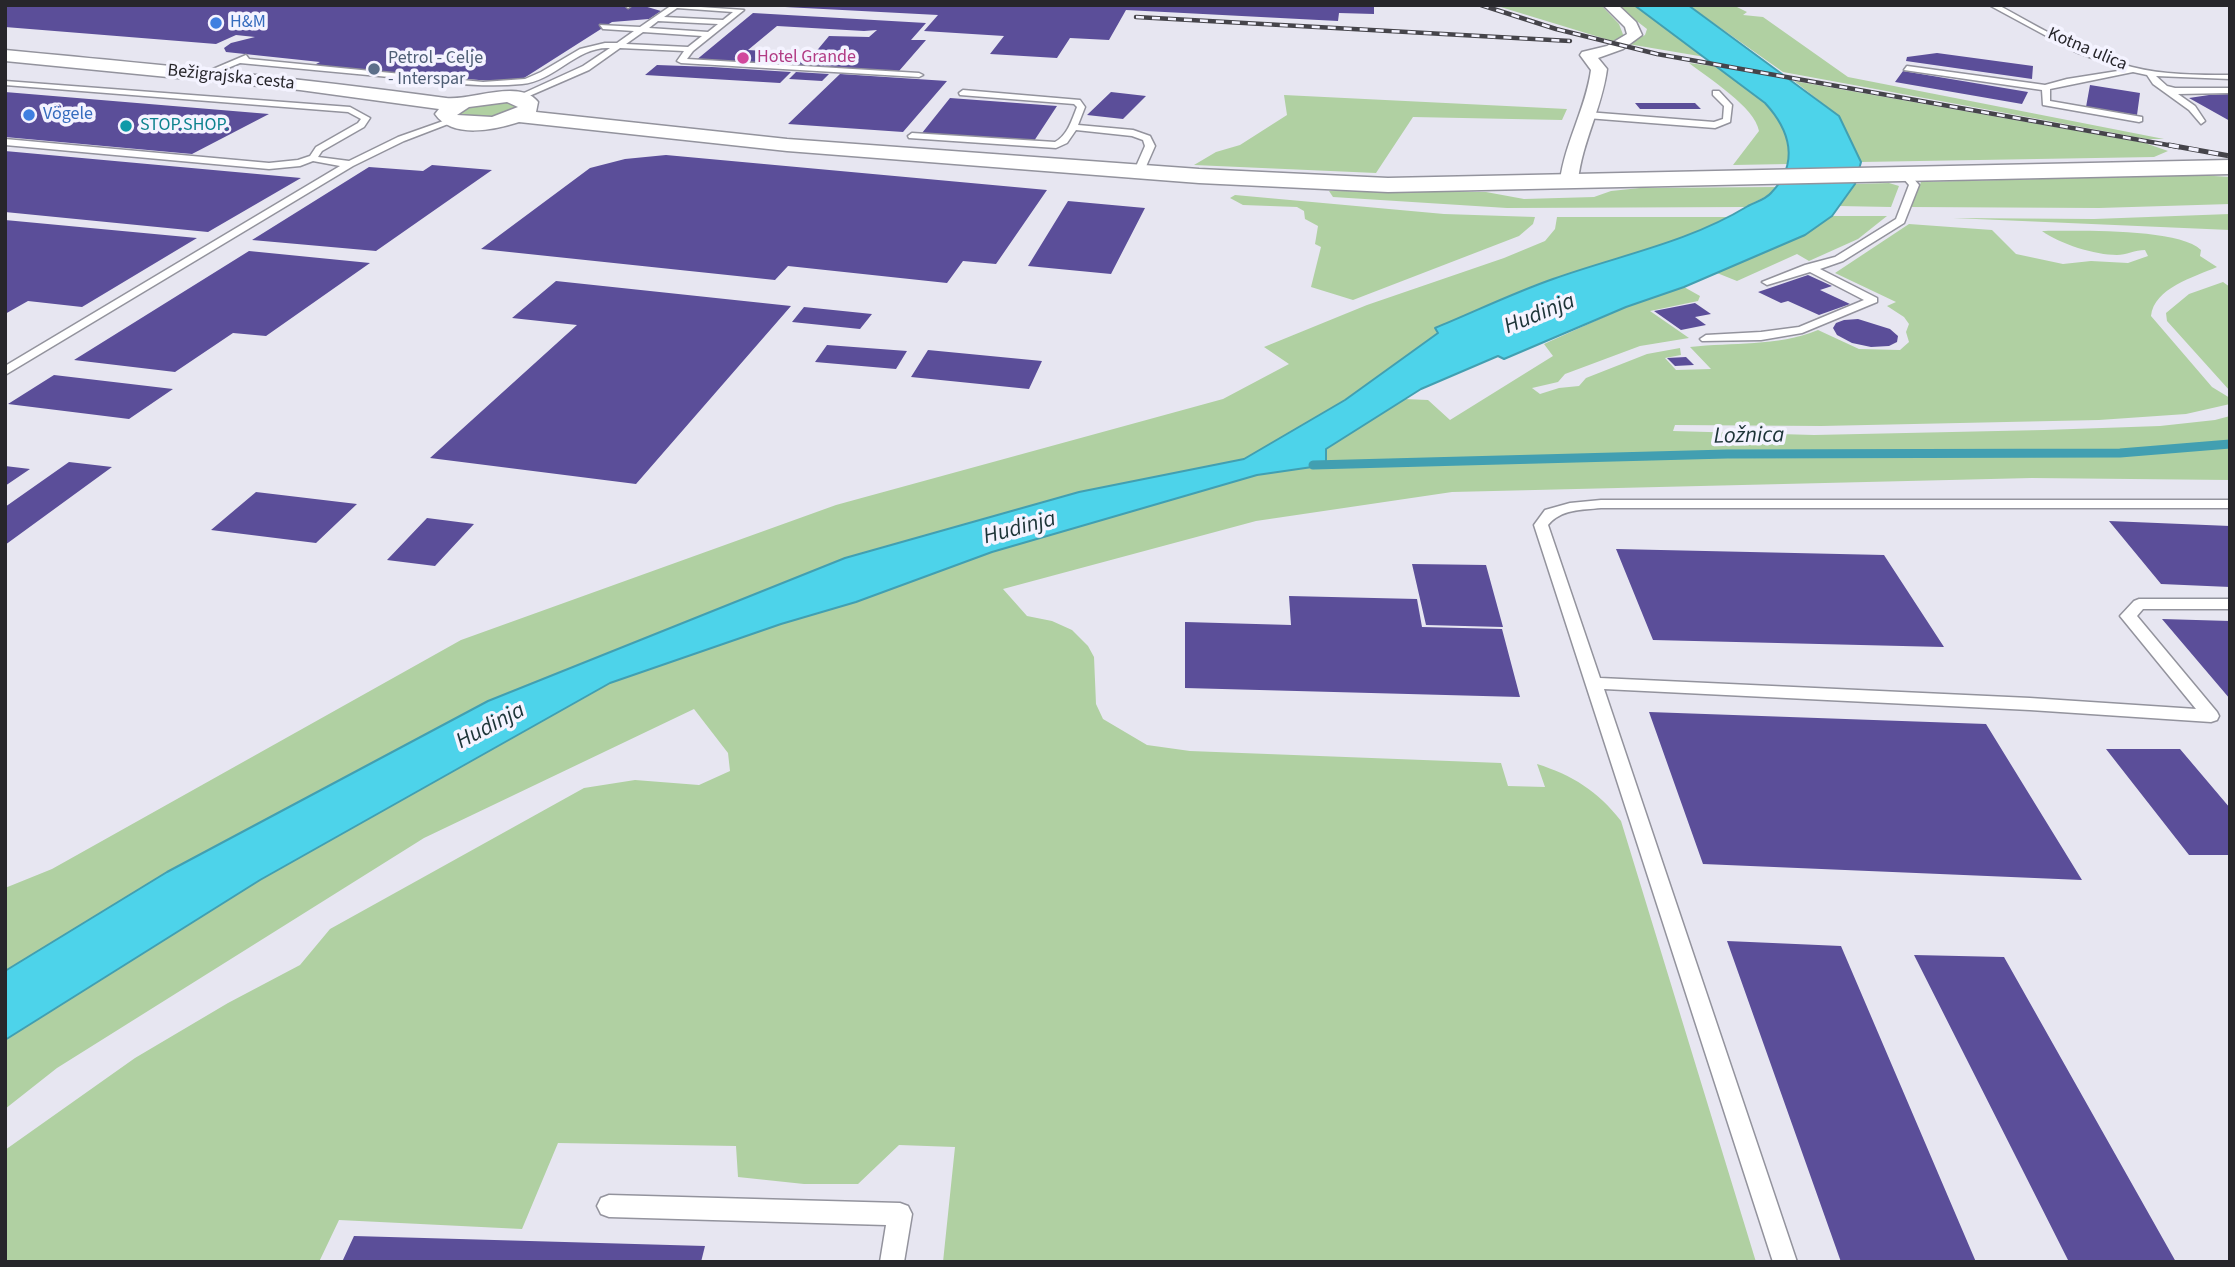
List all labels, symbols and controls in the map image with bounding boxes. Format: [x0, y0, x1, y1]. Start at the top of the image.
place label: H&M [230, 12, 266, 34]
marker: H&M [208, 15, 224, 31]
street label: Kotna ulica [2044, 24, 2130, 76]
place label: Hotel Grande [757, 47, 856, 69]
place label: Petrol - Celje - Interspar [388, 48, 483, 90]
marker: Hotel Grande [735, 50, 751, 66]
street label: Bežigrajska cesta [166, 61, 296, 95]
marker: Petrol - Celje - Interspar [366, 61, 382, 77]
place label: Vögele [43, 104, 93, 126]
marker: Vögele [21, 107, 37, 123]
place label: STOP.SHOP. [140, 115, 229, 137]
marker: STOP.SHOP. [118, 118, 134, 134]
water label: Hudinja [1501, 288, 1579, 342]
water label: Ložnica [1713, 423, 1785, 451]
water label: Hudinja [981, 506, 1059, 552]
water label: Hudinja [452, 697, 530, 757]

